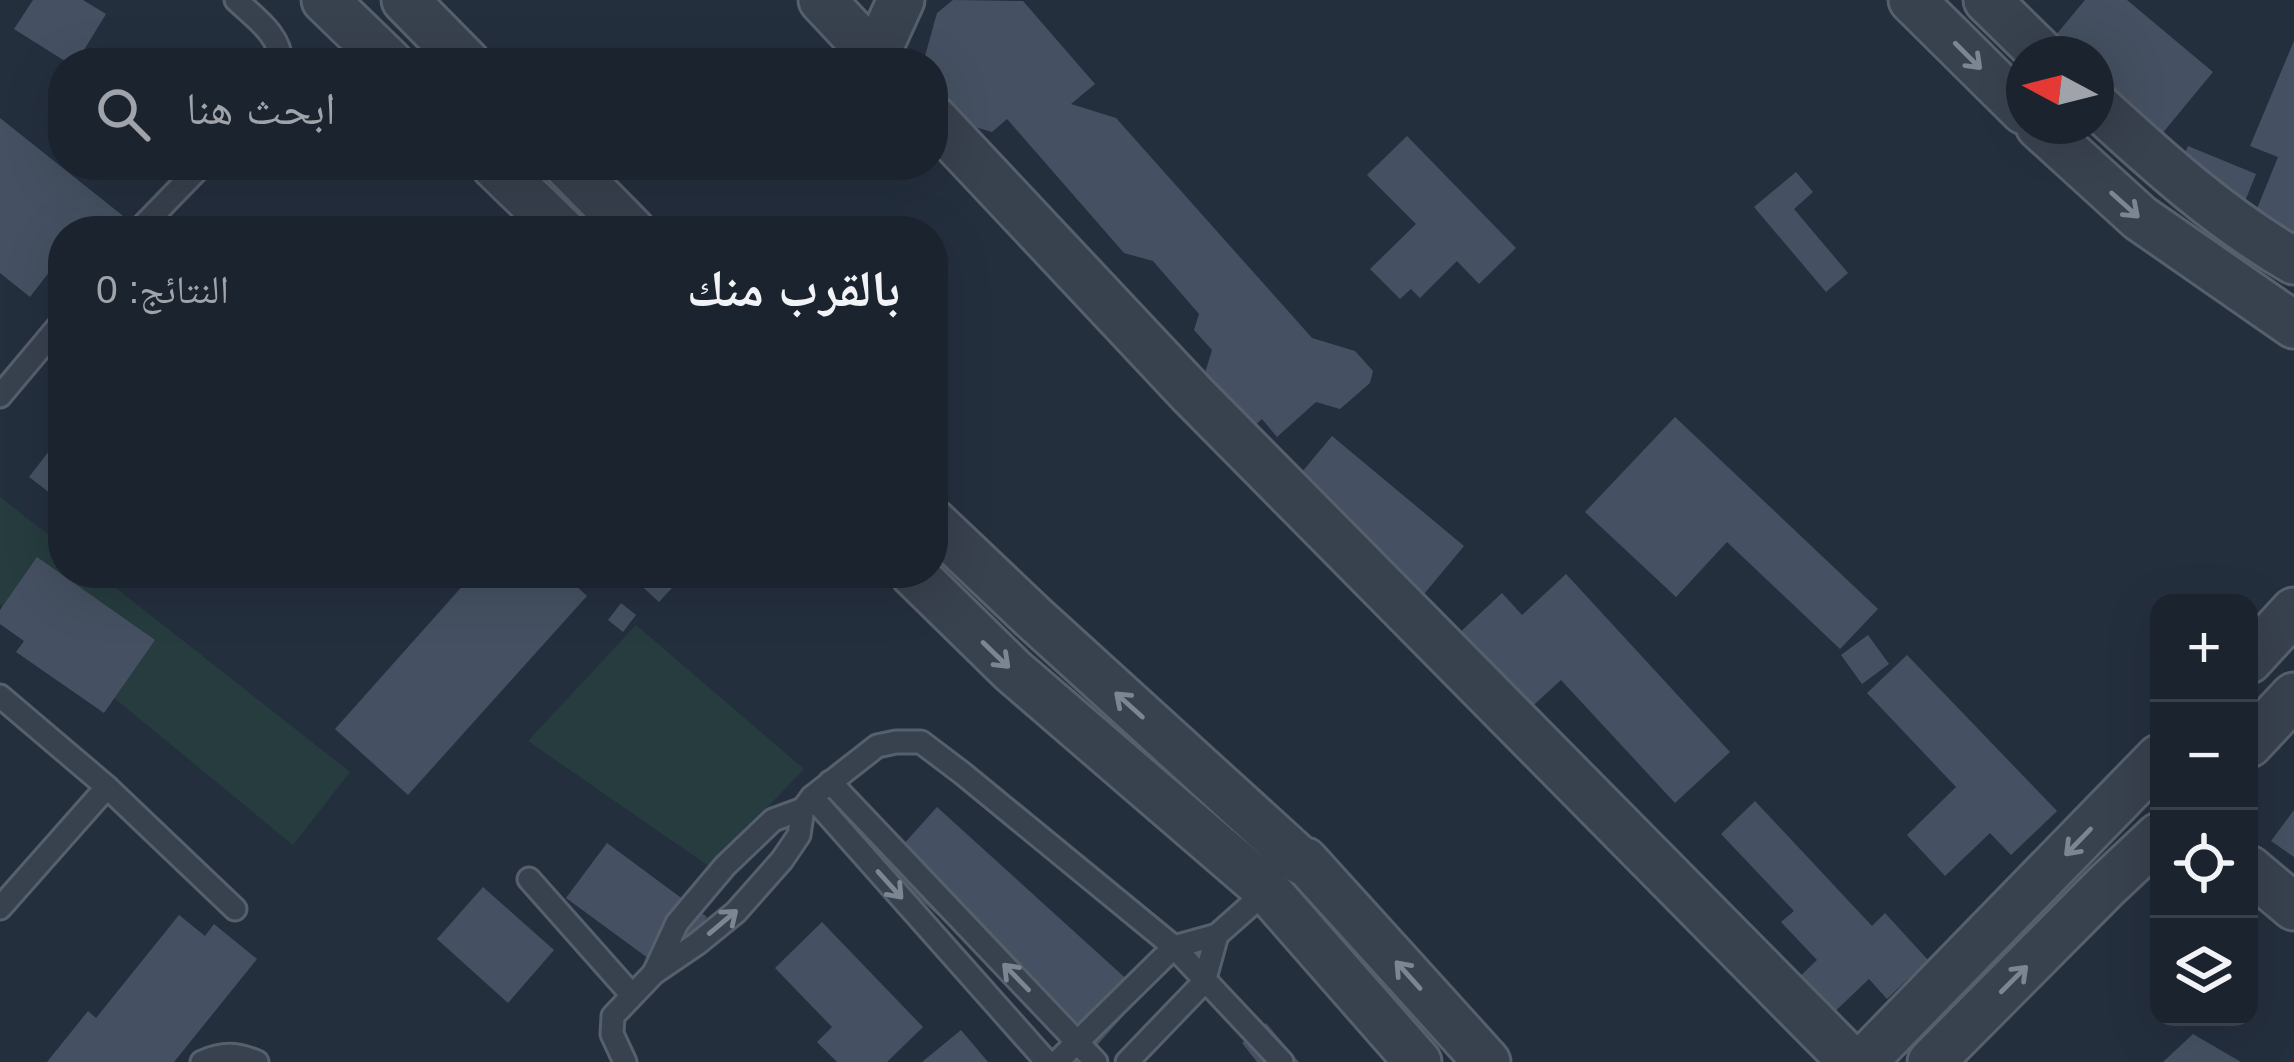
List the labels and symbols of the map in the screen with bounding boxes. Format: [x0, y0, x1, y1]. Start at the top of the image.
north arrow [2006, 36, 2114, 144]
one-way arrow [1953, 41, 1982, 69]
one-way arrow [2110, 191, 2140, 218]
one-way arrow [981, 640, 1010, 668]
one-way arrow [1115, 692, 1145, 719]
one-way arrow [2064, 827, 2093, 856]
one-way arrow [876, 869, 903, 900]
one-way arrow [707, 909, 738, 937]
one-way arrow [1395, 961, 1423, 991]
one-way arrow [1002, 963, 1030, 993]
one-way arrow [1999, 965, 2027, 994]

